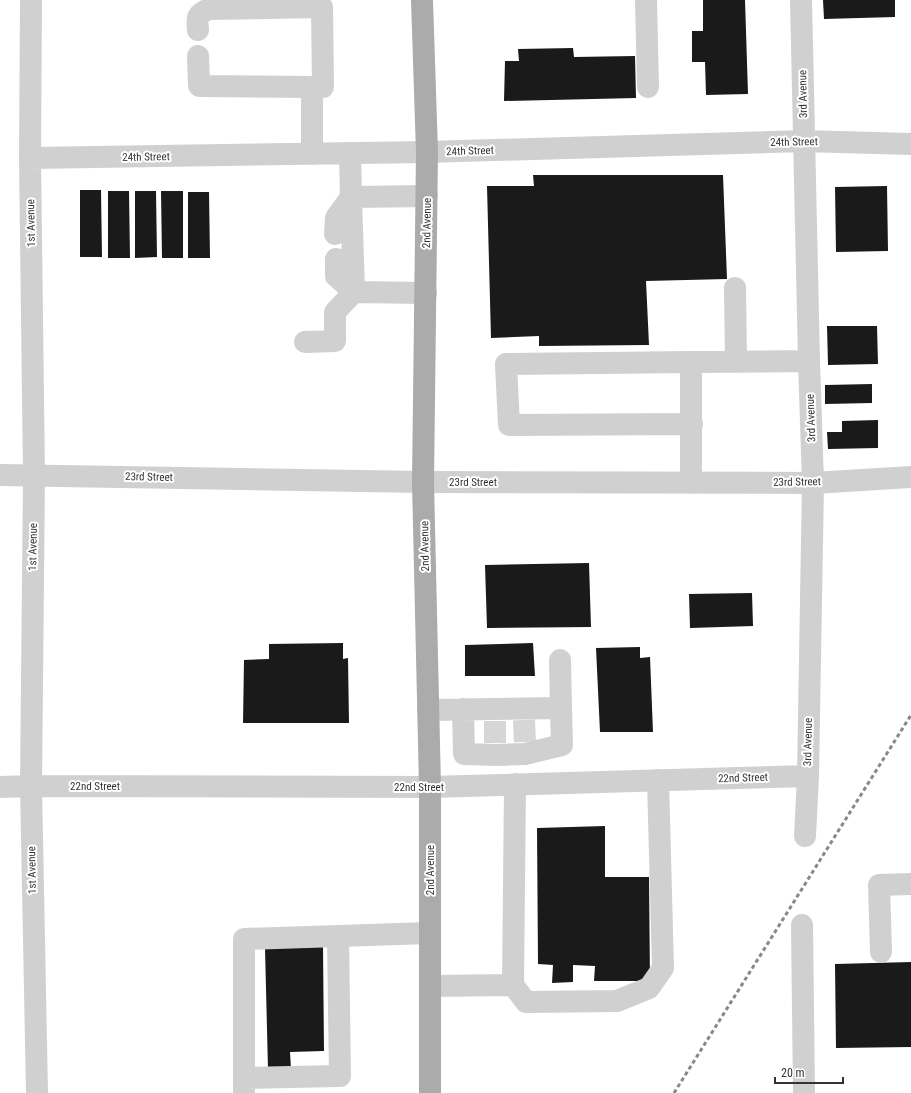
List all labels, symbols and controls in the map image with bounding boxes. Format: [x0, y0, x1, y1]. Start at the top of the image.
street label: 3rd Avenue [796, 70, 810, 118]
street label: 24th Street [770, 135, 818, 149]
street label: 24th Street [446, 144, 494, 158]
street label: 24th Street [122, 150, 170, 164]
street label: 2nd Avenue [420, 198, 434, 248]
street label: 1st Avenue [24, 199, 38, 247]
street label: 3rd Avenue [804, 394, 818, 442]
street label: 23rd Street [125, 470, 173, 484]
street label: 23rd Street [773, 475, 821, 489]
street label: 23rd Street [449, 476, 497, 489]
street label: 2nd Avenue [418, 521, 432, 571]
street label: 1st Avenue [26, 523, 40, 571]
street label: 3rd Avenue [801, 718, 815, 766]
street label: 22nd Street [718, 771, 768, 785]
street label: 22nd Street [70, 780, 120, 793]
street label: 22nd Street [394, 781, 444, 794]
street label: 2nd Avenue [424, 845, 437, 895]
street label: 1st Avenue [25, 846, 39, 894]
scale bar [775, 1059, 843, 1085]
text: 20 m [781, 1066, 805, 1080]

